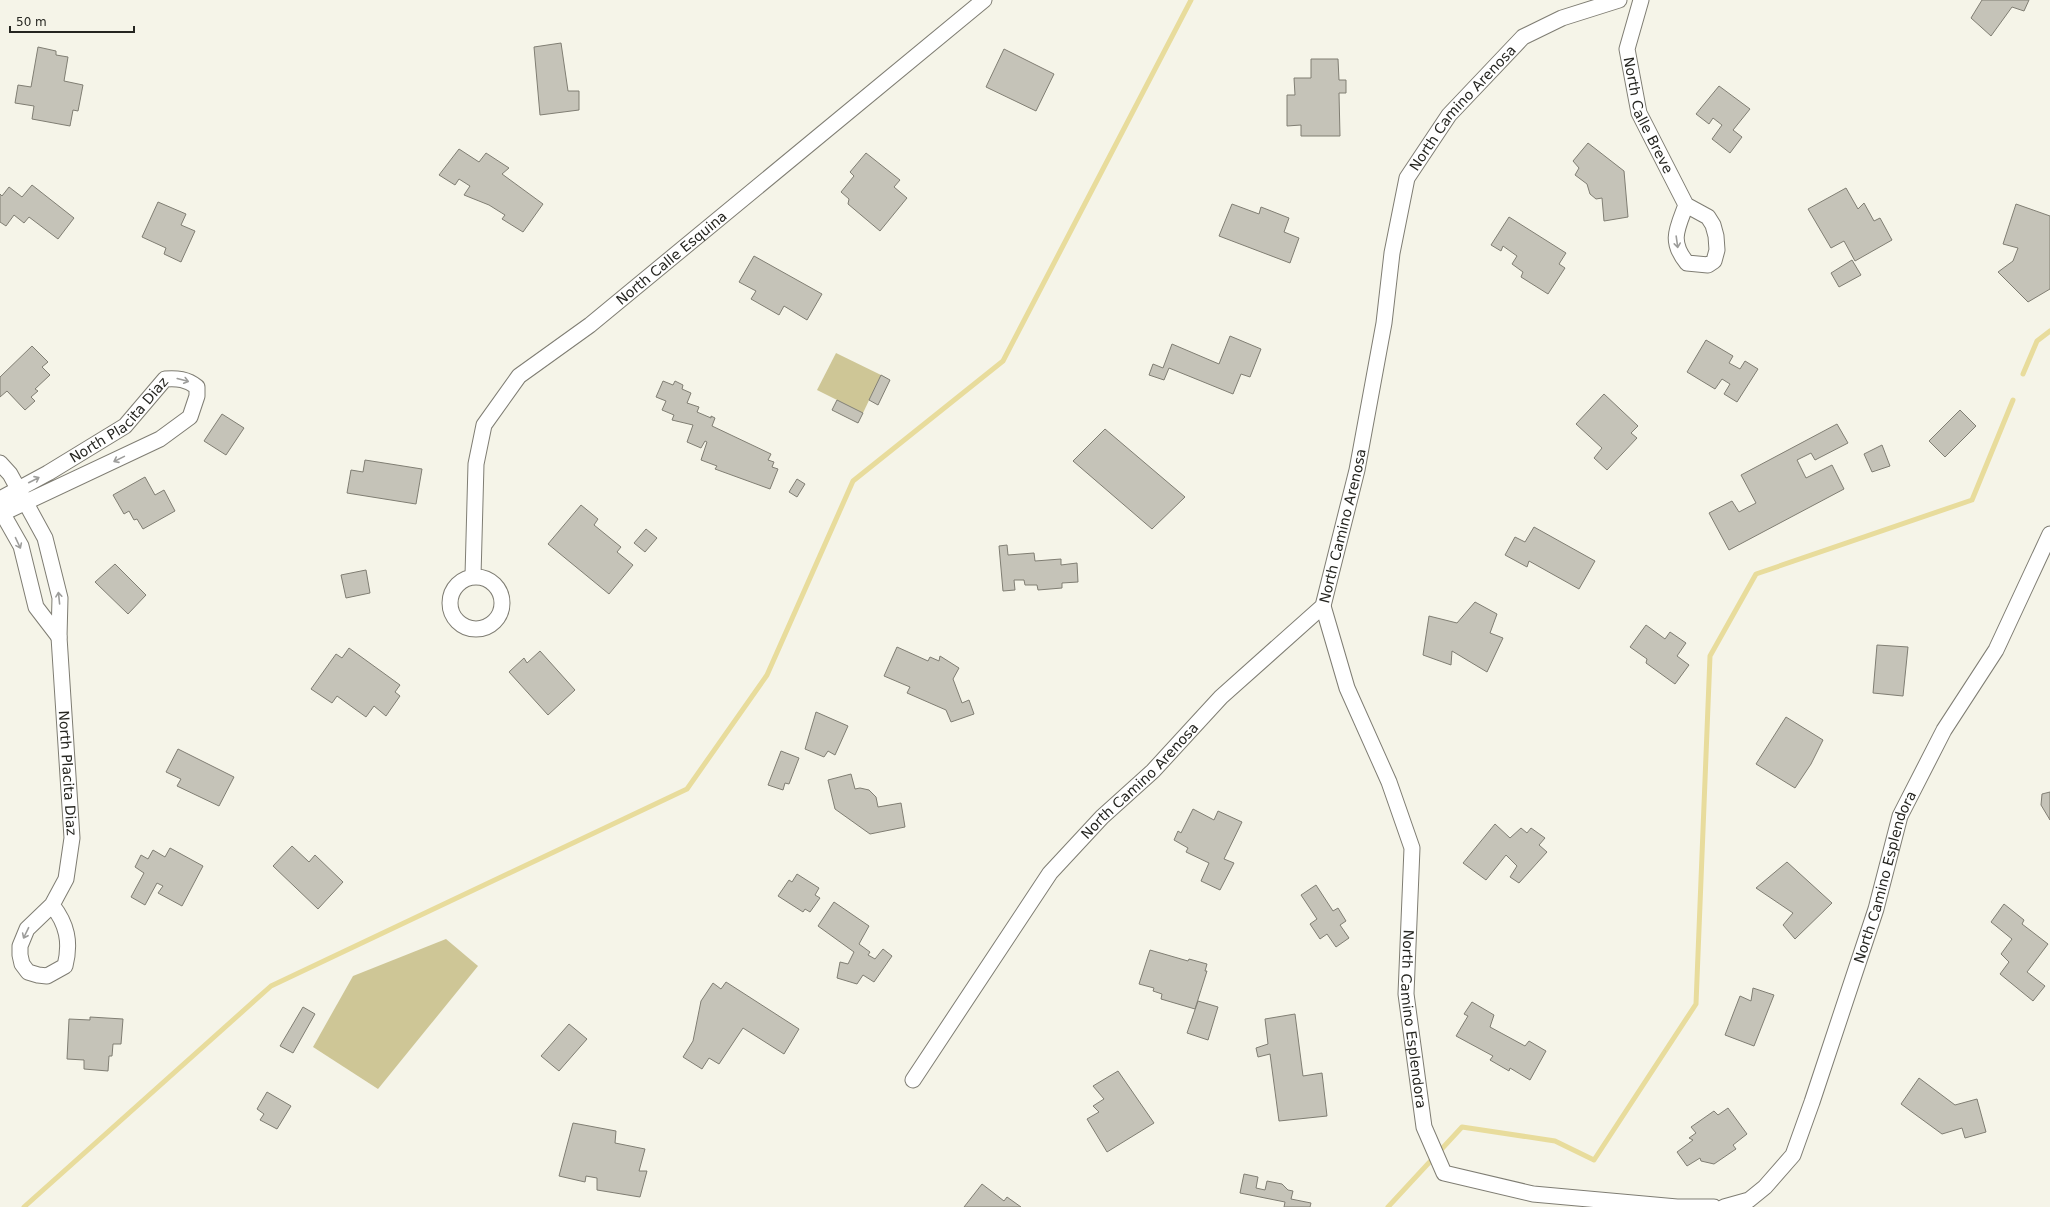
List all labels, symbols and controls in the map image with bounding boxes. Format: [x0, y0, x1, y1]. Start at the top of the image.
scale bar [10, 8, 134, 34]
text: 50 m [16, 15, 47, 29]
street label: North Camino Arenosa [1406, 42, 1519, 174]
street label: North Calle Breve [1621, 56, 1676, 176]
street label: North Calle Esquina [613, 208, 730, 308]
one-way arrow [1673, 235, 1681, 248]
street label: North Placita Diaz [67, 374, 171, 466]
one-way arrow [176, 376, 189, 384]
street label: North Camino Arenosa [1316, 447, 1369, 605]
one-way arrow [113, 456, 125, 463]
one-way arrow [28, 476, 40, 483]
one-way arrow [15, 537, 22, 549]
one-way arrow [56, 592, 63, 605]
street label: North Placita Diaz [56, 710, 80, 836]
street label: North Camino Arenosa [1078, 719, 1201, 842]
street label: North Camino Esplendora [1851, 788, 1919, 965]
one-way arrow [21, 927, 29, 939]
street label: North Camino Esplendora [1398, 929, 1429, 1109]

